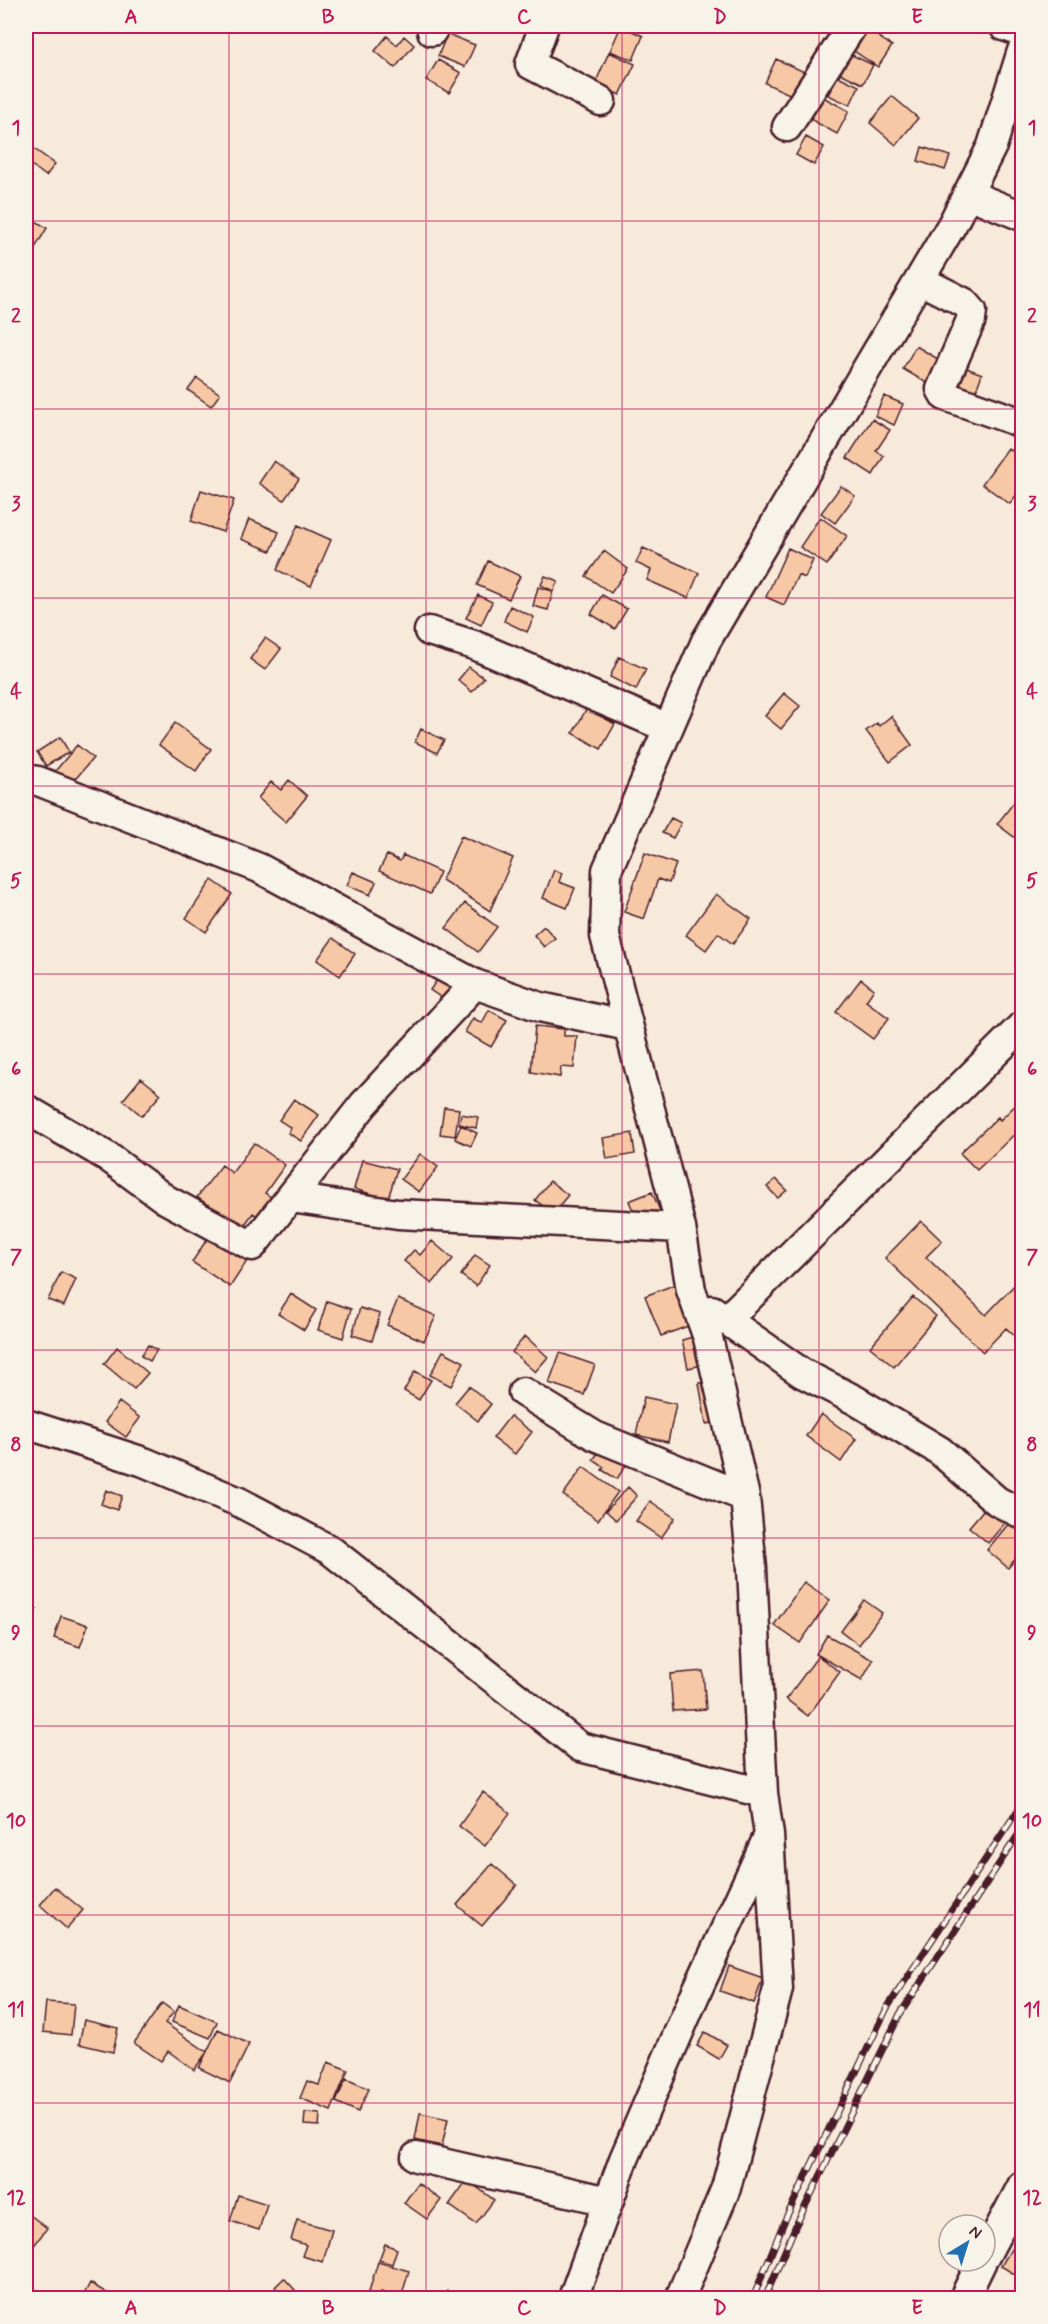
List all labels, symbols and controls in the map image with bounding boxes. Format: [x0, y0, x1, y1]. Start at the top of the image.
text: A [124, 4, 138, 31]
text: B [322, 4, 335, 31]
text: C [517, 4, 532, 31]
text: D [713, 4, 727, 31]
text: E [911, 4, 923, 31]
text: 1 [12, 115, 20, 142]
text: 1 [1028, 115, 1036, 142]
text: 2 [11, 303, 21, 330]
text: 2 [1027, 303, 1037, 330]
text: 3 [11, 491, 21, 518]
text: 3 [1027, 491, 1037, 518]
text: 4 [10, 679, 22, 706]
text: 4 [1026, 679, 1038, 706]
text: 5 [10, 868, 22, 895]
text: 5 [1026, 868, 1038, 895]
text: 6 [11, 1056, 21, 1083]
text: 6 [1027, 1056, 1037, 1083]
text: 7 [10, 1244, 22, 1271]
text: 7 [1026, 1244, 1038, 1271]
text: 8 [10, 1432, 22, 1459]
text: 8 [1026, 1432, 1038, 1459]
text: 9 [11, 1620, 21, 1647]
text: 9 [1027, 1620, 1037, 1647]
text: 10 [6, 1808, 26, 1835]
text: 10 [1022, 1808, 1042, 1835]
text: 11 [7, 1997, 25, 2024]
text: 11 [1023, 1997, 1041, 2024]
text: 12 [6, 2185, 26, 2212]
text: 12 [1022, 2185, 1042, 2212]
north arrow [937, 2213, 997, 2273]
text: N [965, 2221, 986, 2244]
text: A [124, 2295, 138, 2322]
text: B [322, 2295, 335, 2322]
text: C [517, 2295, 532, 2322]
text: D [713, 2295, 727, 2322]
text: E [911, 2295, 923, 2322]

